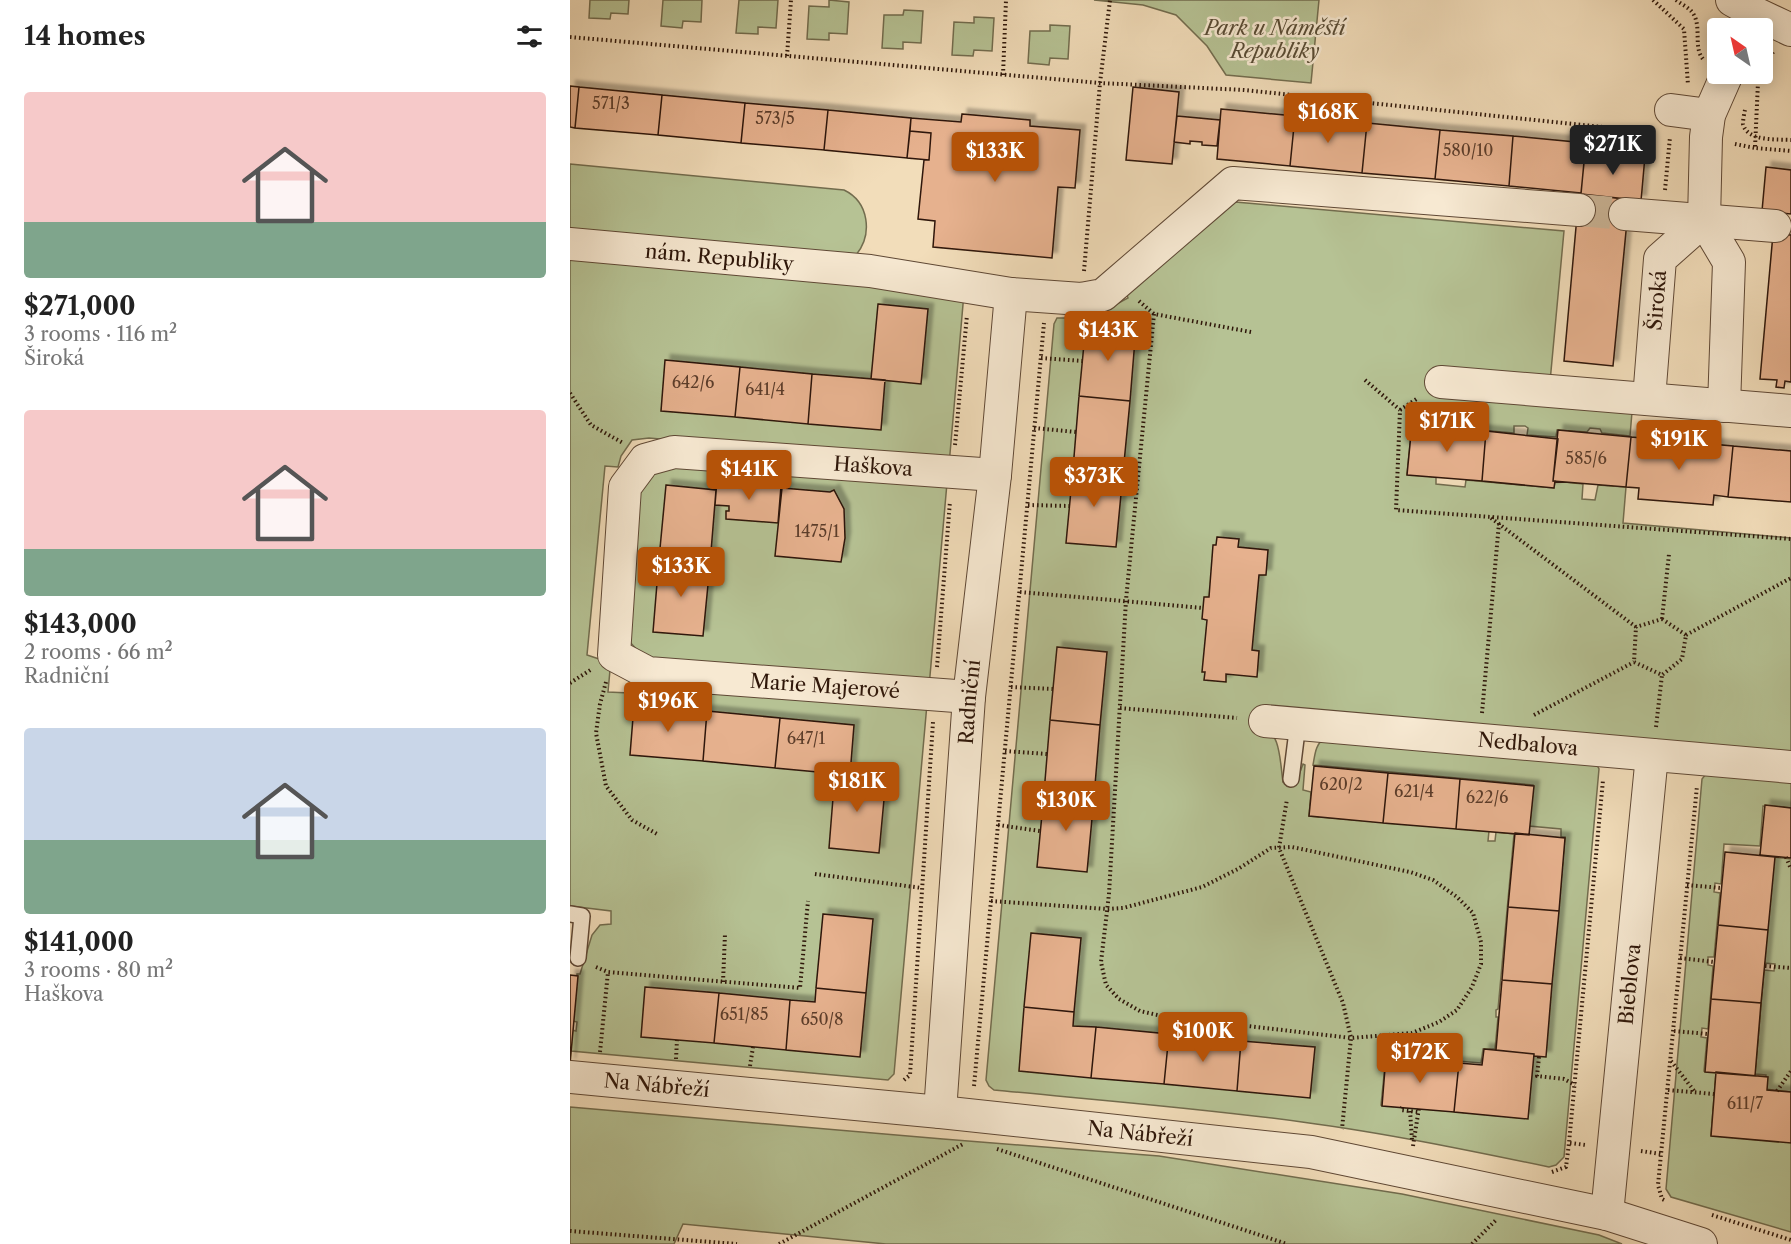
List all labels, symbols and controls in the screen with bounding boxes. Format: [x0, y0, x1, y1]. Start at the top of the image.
park label: Park u Náměstí Republiky [1203, 16, 1348, 63]
north arrow [1707, 18, 1773, 84]
map controls [1707, 18, 1773, 84]
text: 14 homes [24, 20, 146, 52]
icon: filters [513, 20, 546, 53]
house number: 571/3 [592, 93, 630, 113]
pin: $168K [1286, 93, 1370, 144]
text: $168K [1298, 100, 1358, 124]
house number: 573/5 [755, 108, 795, 128]
pin: $271K [1571, 125, 1655, 176]
icon: home [231, 131, 339, 239]
pin: $133K [953, 132, 1037, 183]
text: $271K [1584, 132, 1642, 156]
text: $133K [966, 139, 1024, 163]
house number: 580/10 [1443, 140, 1493, 160]
street label: nám. Republiky [644, 239, 796, 276]
street label: Široká [1641, 269, 1671, 331]
text: $271,000 [24, 290, 136, 322]
pin: $143K [1066, 311, 1150, 362]
text: $143K [1078, 318, 1138, 342]
text: 3 rooms · 116 m² [24, 322, 177, 346]
text: Široká [24, 346, 84, 370]
house number: 642/6 [672, 372, 714, 392]
house number: 641/4 [745, 379, 785, 399]
pin: $171K [1405, 402, 1489, 453]
text: $171K [1419, 409, 1475, 433]
pin: $191K [1637, 420, 1721, 471]
text: $191K [1650, 427, 1708, 451]
house number: 585/6 [1565, 448, 1607, 468]
icon: home [231, 449, 339, 557]
pin: $141K [707, 450, 791, 501]
street label: Haškova [833, 451, 914, 481]
text: $141K [721, 457, 778, 481]
pin: $373K [1052, 457, 1136, 508]
text: $373K [1064, 464, 1124, 488]
house number: 1475/1 [795, 521, 840, 541]
pin: $133K [639, 547, 723, 598]
text: $133K [652, 554, 710, 578]
text: $143,000 [24, 608, 137, 640]
text: 2 rooms · 66 m² [24, 640, 173, 664]
street label: Radniční [954, 658, 985, 745]
text: Radniční [24, 664, 109, 688]
street label: Marie Majerové [749, 669, 901, 703]
pin: $196K [626, 682, 710, 733]
text: $196K [638, 689, 698, 713]
house number: 647/1 [787, 728, 826, 748]
street label: Nedbalova [1477, 728, 1580, 760]
pin: $181K [815, 762, 899, 813]
icon: home [231, 767, 339, 875]
text: $181K [828, 769, 886, 793]
house number: 620/2 [1319, 774, 1363, 794]
pin: $130K [1024, 781, 1108, 832]
house number: 621/4 [1394, 781, 1434, 801]
house number: 622/6 [1466, 787, 1508, 807]
text: $130K [1036, 788, 1096, 812]
text: $141,000 [24, 926, 134, 958]
street label: Bieblova [1614, 942, 1646, 1026]
text: 3 rooms · 80 m² [24, 958, 173, 982]
text: Haškova [24, 982, 104, 1006]
house number: 651/85 [720, 1004, 768, 1024]
house number: 650/8 [800, 1009, 844, 1029]
pin: $100K [1161, 1012, 1245, 1063]
text: $100K [1172, 1019, 1234, 1043]
pin: $172K [1378, 1033, 1462, 1084]
text: $172K [1391, 1040, 1449, 1064]
street label: Na Nábřeží [603, 1068, 711, 1102]
house number: 611/7 [1727, 1093, 1763, 1113]
street label: Na Nábřeží [1086, 1116, 1194, 1151]

